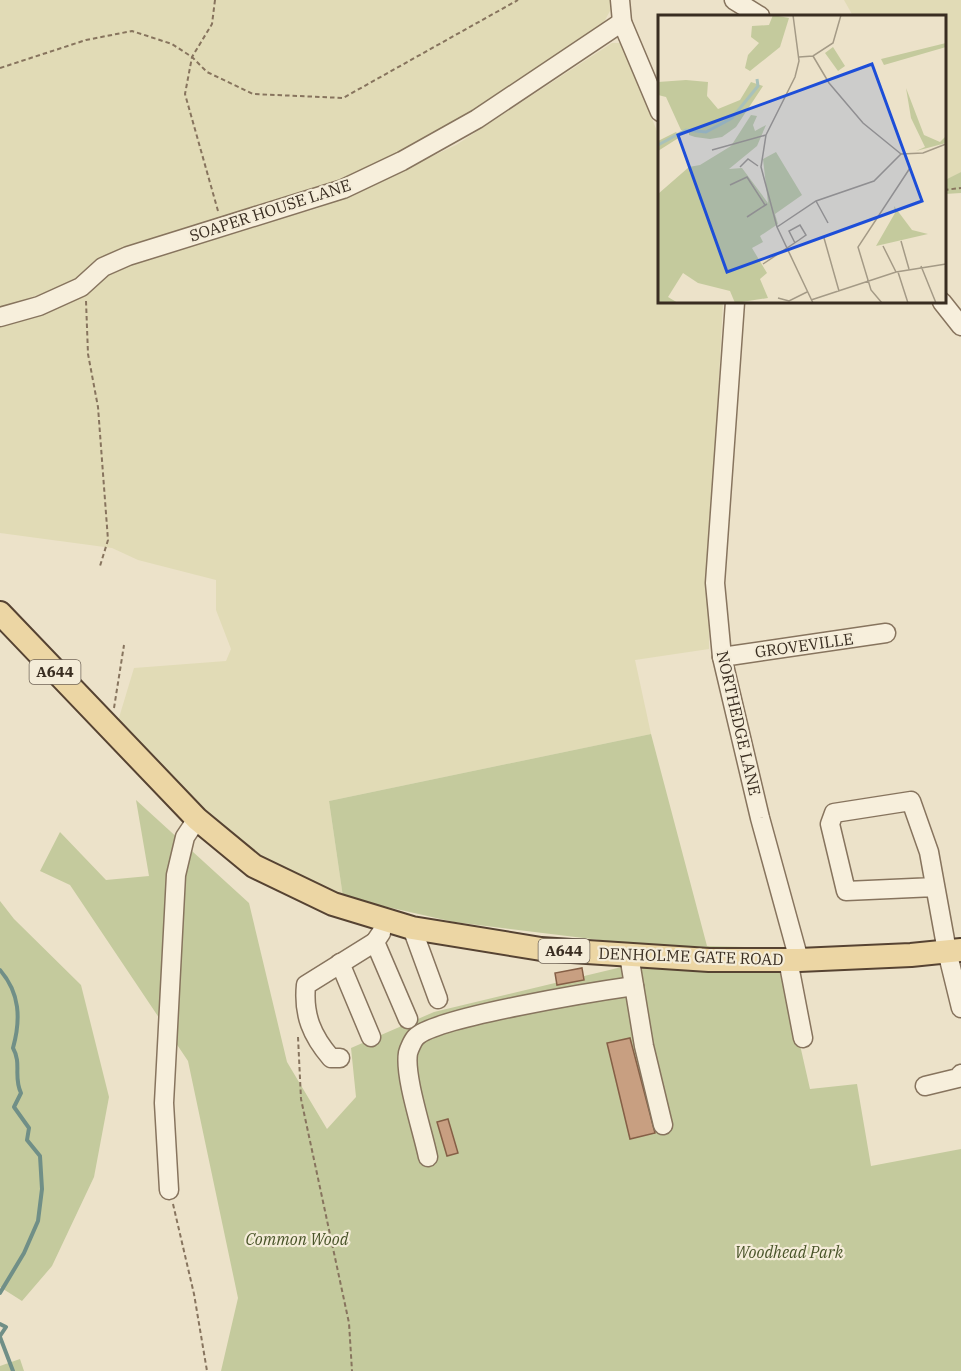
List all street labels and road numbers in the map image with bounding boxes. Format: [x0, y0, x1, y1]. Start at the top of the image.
street label: SOAPER HOUSE LANE [187, 174, 353, 246]
street label: GROVEVILLE [753, 628, 855, 662]
street label: NORTHEDGE LANE [713, 649, 765, 797]
road number: A644 [29, 660, 80, 684]
road number: A644 [538, 939, 590, 963]
street label: DENHOLME GATE ROAD [598, 943, 784, 969]

